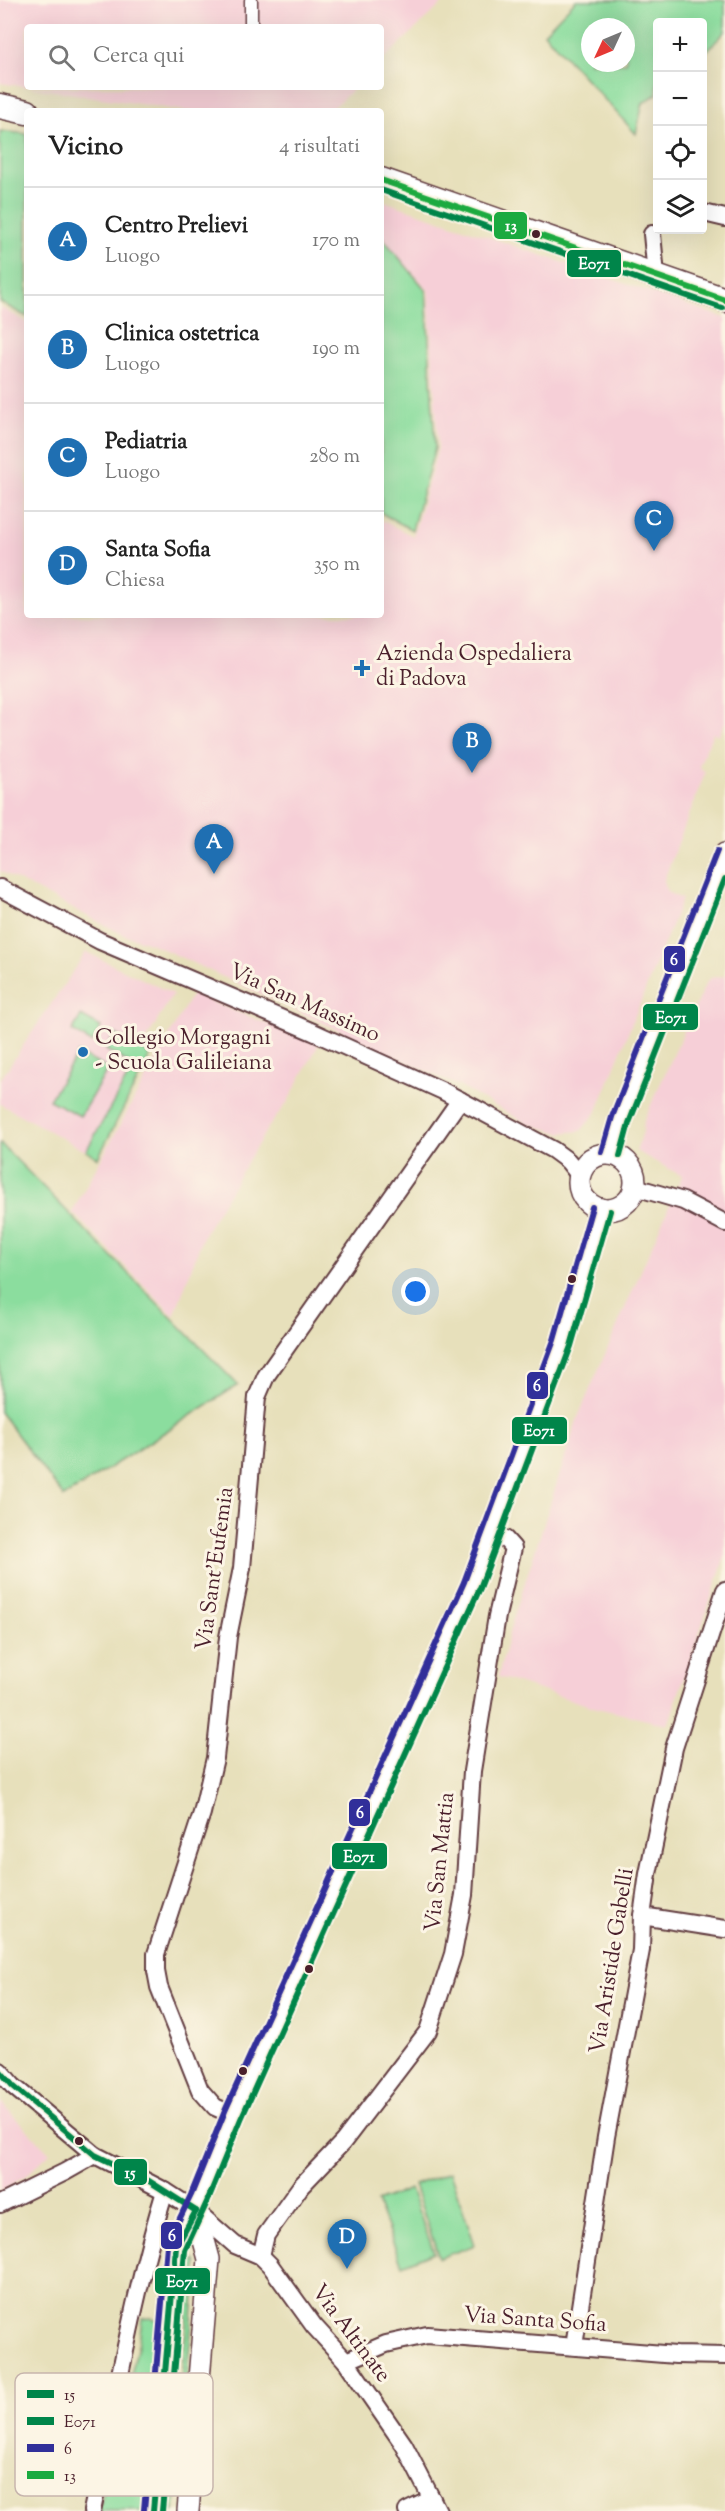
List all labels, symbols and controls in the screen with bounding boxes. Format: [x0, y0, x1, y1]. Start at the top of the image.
north arrow [581, 18, 635, 72]
map controls [653, 18, 707, 234]
button: + [653, 18, 707, 72]
search box [24, 24, 384, 90]
icon: search [45, 41, 78, 74]
text: Cerca qui [93, 41, 184, 73]
button: − [653, 72, 707, 126]
button: locate [653, 126, 707, 180]
text: Vicino [48, 129, 123, 166]
text: 4 risultati [279, 133, 360, 162]
button: layers [653, 180, 707, 234]
text: Centro Prelievi [105, 211, 248, 243]
line badge: 13 [493, 211, 528, 240]
text: 13 [505, 216, 517, 239]
text: A [59, 227, 76, 256]
text: 170 m [312, 227, 360, 256]
unlabelled marker [530, 228, 542, 240]
text: Luogo [105, 243, 160, 272]
line badge: E071 [566, 249, 622, 278]
text: E071 [578, 254, 610, 277]
text: Clinica ostetrica [105, 319, 259, 351]
text: B [61, 335, 74, 364]
text: 190 m [312, 335, 360, 364]
text: Luogo [105, 351, 160, 380]
text: Pediatria [105, 427, 187, 459]
text: C [59, 443, 76, 472]
text: 280 m [309, 443, 360, 472]
text: Luogo [105, 459, 160, 488]
pin: C [634, 502, 674, 551]
text: Santa Sofia [105, 535, 211, 567]
text: D [60, 551, 75, 580]
text: 350 m [314, 551, 360, 580]
text: Chiesa [105, 567, 165, 596]
place label: Azienda Ospedaliera di Padova [376, 639, 572, 696]
marker: Azienda Ospedaliera di Padova [353, 659, 371, 677]
pin: B [452, 724, 492, 773]
pin: A [194, 824, 234, 874]
line badge: 6 [663, 945, 686, 973]
text: 6 [670, 950, 678, 973]
street label: Via San Massimo [223, 956, 385, 1052]
line badge: E071 [642, 1003, 699, 1031]
text: E071 [655, 1008, 687, 1031]
place label: Collegio Morgagni - Scuola Galileiana [95, 1023, 272, 1080]
marker: Collegio Morgagni - Scuola Galileiana [76, 1045, 90, 1059]
unlabelled marker [566, 1273, 578, 1285]
your location [401, 1277, 430, 1306]
line badge: 6 [526, 1371, 549, 1400]
text: 6 [533, 1376, 541, 1399]
line badge: E071 [511, 1416, 568, 1445]
text: E071 [523, 1421, 555, 1444]
street label: Via Sant'Eufemia [189, 1485, 243, 1653]
street label: Via San Mattia [418, 1791, 464, 1933]
line badge: 6 [348, 1798, 371, 1827]
text: 6 [356, 1803, 364, 1826]
line badge: E071 [331, 1842, 388, 1870]
text: E071 [343, 1847, 375, 1870]
street label: Via Aristide Gabelli [583, 1866, 643, 2056]
unlabelled marker [303, 1963, 315, 1975]
unlabelled marker [237, 2065, 249, 2077]
unlabelled marker [73, 2135, 85, 2147]
line badge: 15 [113, 2158, 148, 2186]
text: 15 [125, 2163, 136, 2186]
pin: D [328, 2220, 366, 2269]
line badge: 6 [160, 2221, 183, 2250]
text: 6 [168, 2226, 176, 2249]
line badge: E071 [154, 2267, 211, 2295]
text: E071 [166, 2272, 198, 2295]
street label: Via Altinate [302, 2278, 398, 2390]
street label: Via Santa Sofia [462, 2300, 608, 2342]
legend [15, 2373, 213, 2496]
text: 15 [64, 2385, 75, 2408]
text: E071 [64, 2412, 96, 2435]
text: 6 [64, 2439, 72, 2462]
text: 13 [64, 2466, 76, 2489]

